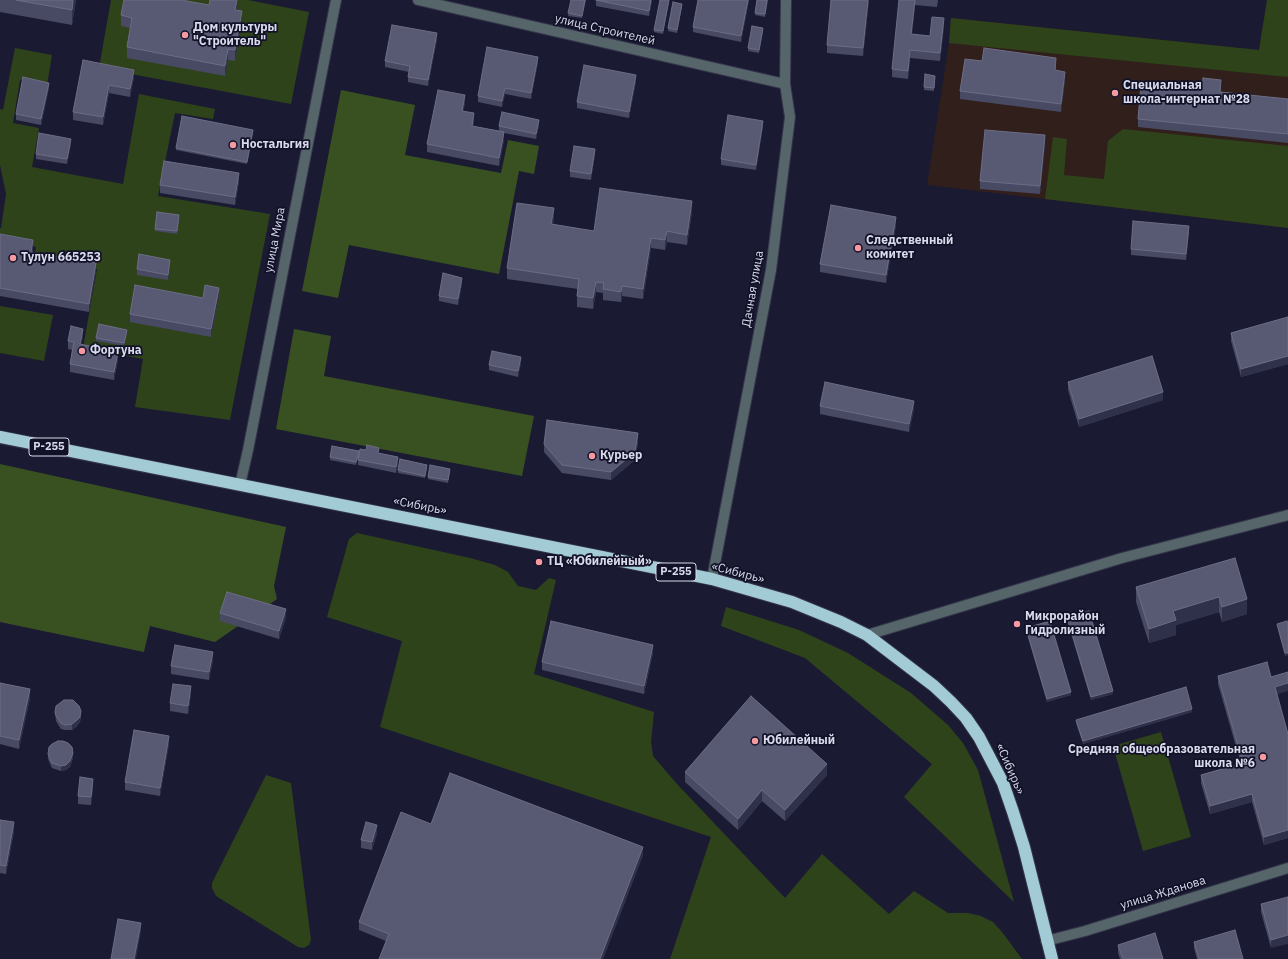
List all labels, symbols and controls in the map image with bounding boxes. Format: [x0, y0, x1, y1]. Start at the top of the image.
street label: улица Строителей [553, 11, 657, 49]
place label: Дом культуры "Строитель" [193, 21, 277, 49]
marker: Дом культуры "Строитель" [180, 30, 190, 40]
place label: Специальная школа-интернат №28 [1123, 79, 1250, 107]
marker: Специальная школа-интернат №28 [1110, 88, 1120, 98]
place label: Ностальгия [241, 138, 309, 152]
marker: Ностальгия [228, 140, 238, 150]
street label: улица Мира [262, 206, 288, 274]
place label: Следственный комитет [866, 234, 953, 262]
marker: Следственный комитет [853, 243, 863, 253]
street label: Дачная улица [739, 250, 767, 328]
place label: Тулун 665253 [21, 251, 101, 265]
marker: Тулун 665253 [8, 253, 18, 263]
place label: Фортуна [90, 344, 142, 358]
marker: Фортуна [77, 346, 87, 356]
road number: Р-255 [29, 438, 69, 456]
place label: Курьер [600, 449, 642, 463]
marker: Курьер [587, 451, 597, 461]
street label: «Сибирь» [392, 494, 448, 518]
place label: ТЦ «Юбилейный» [547, 555, 652, 569]
marker: ТЦ «Юбилейный» [534, 557, 544, 567]
street label: «Сибирь» [710, 559, 766, 587]
road number: Р-255 [656, 563, 696, 581]
place label: Микрорайон Гидролизный [1025, 610, 1105, 638]
marker: Микрорайон Гидролизный [1012, 619, 1022, 629]
place label: Юбилейный [763, 734, 835, 748]
marker: Юбилейный [750, 736, 760, 746]
street label: «Сибирь» [992, 741, 1028, 797]
place label: Средняя общеобразовательная школа №6 [1068, 743, 1255, 771]
marker: Средняя общеобразовательная школа №6 [1258, 752, 1268, 762]
street label: улица Жданова [1119, 873, 1207, 913]

